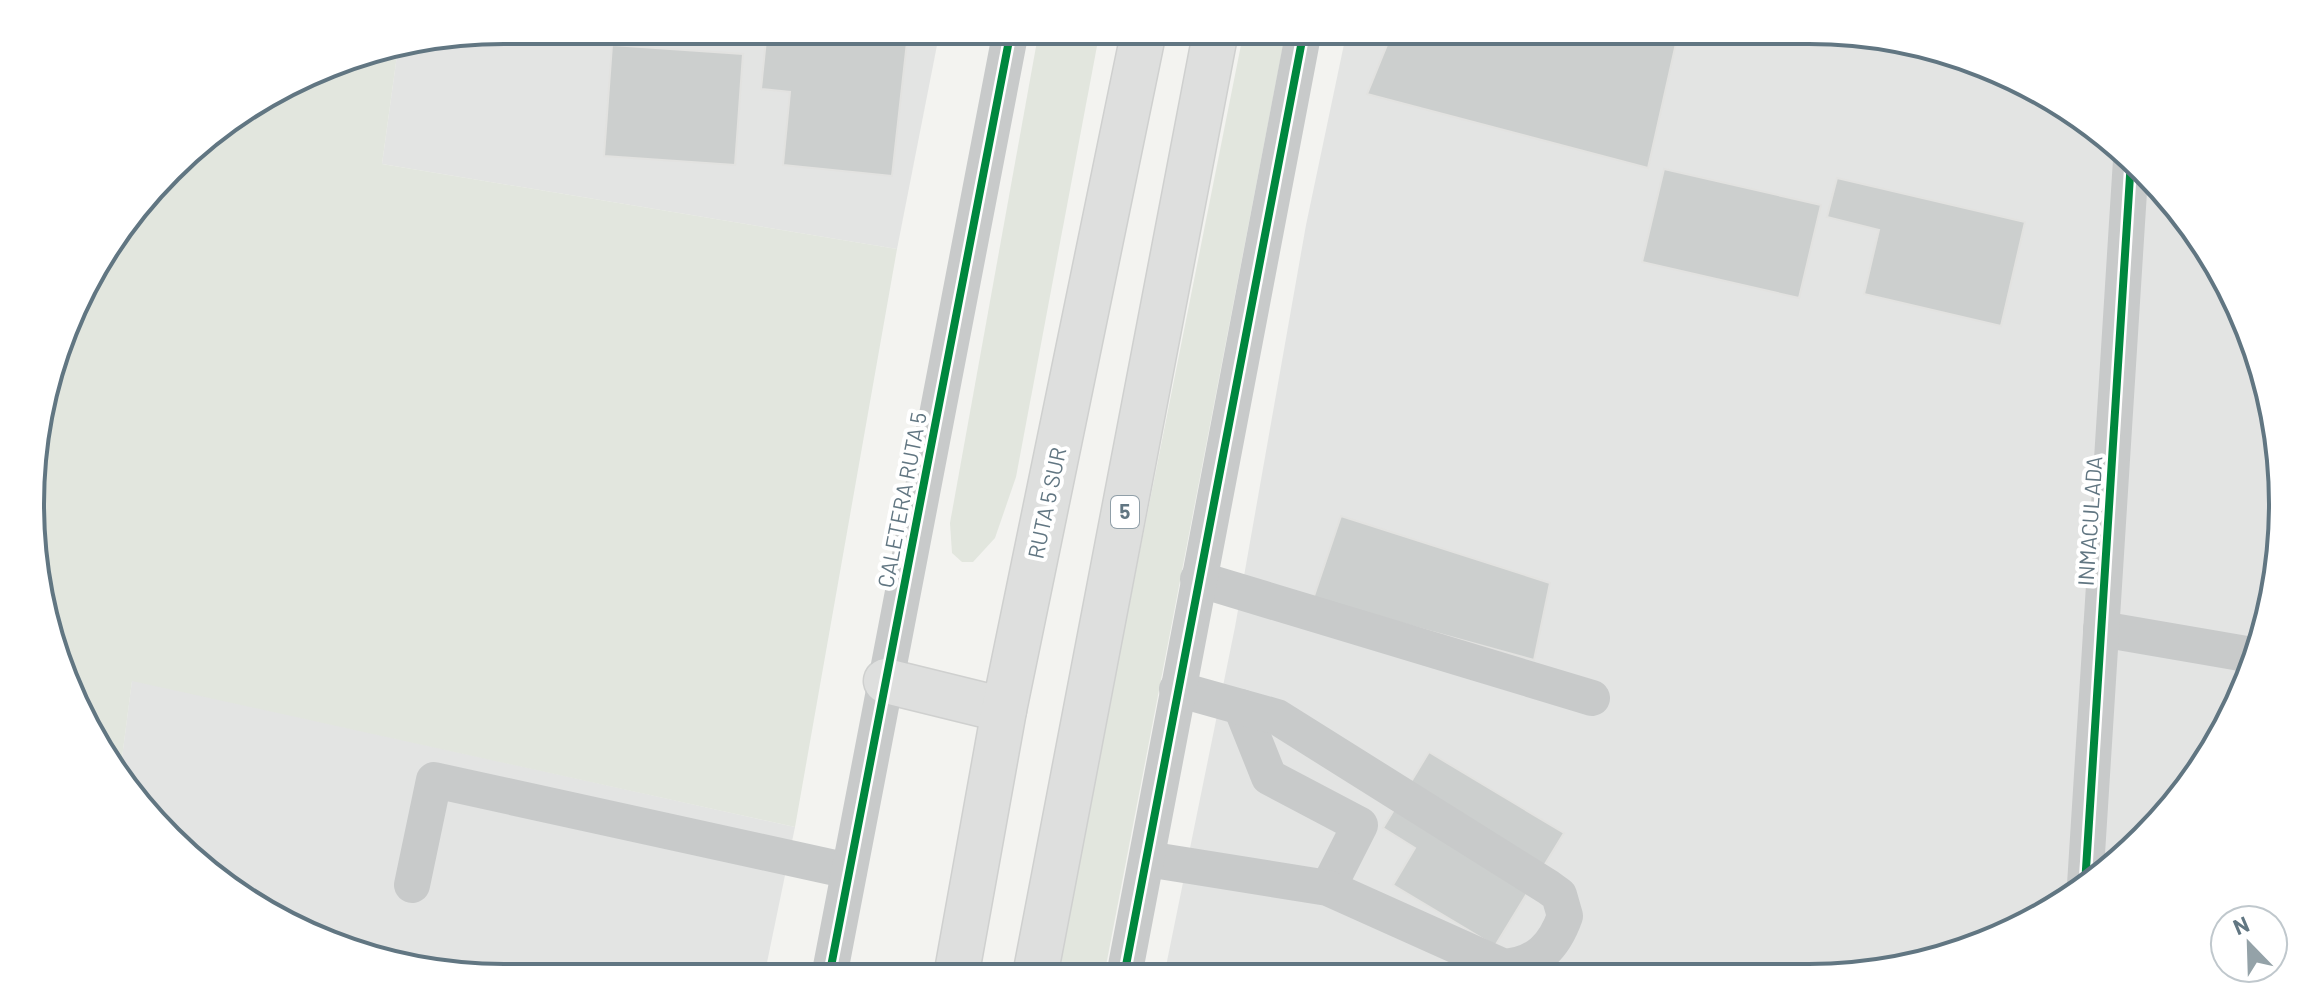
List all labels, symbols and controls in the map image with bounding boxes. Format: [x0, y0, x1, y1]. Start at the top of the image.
street label: CALETERA RUTA 5 [871, 410, 931, 590]
street label: RUTA 5 SUR [1022, 445, 1070, 561]
street label: INMACULADA [2071, 455, 2107, 587]
road number: 5 [1111, 496, 1139, 528]
north arrow [2209, 904, 2289, 984]
text: N [2229, 910, 2253, 939]

